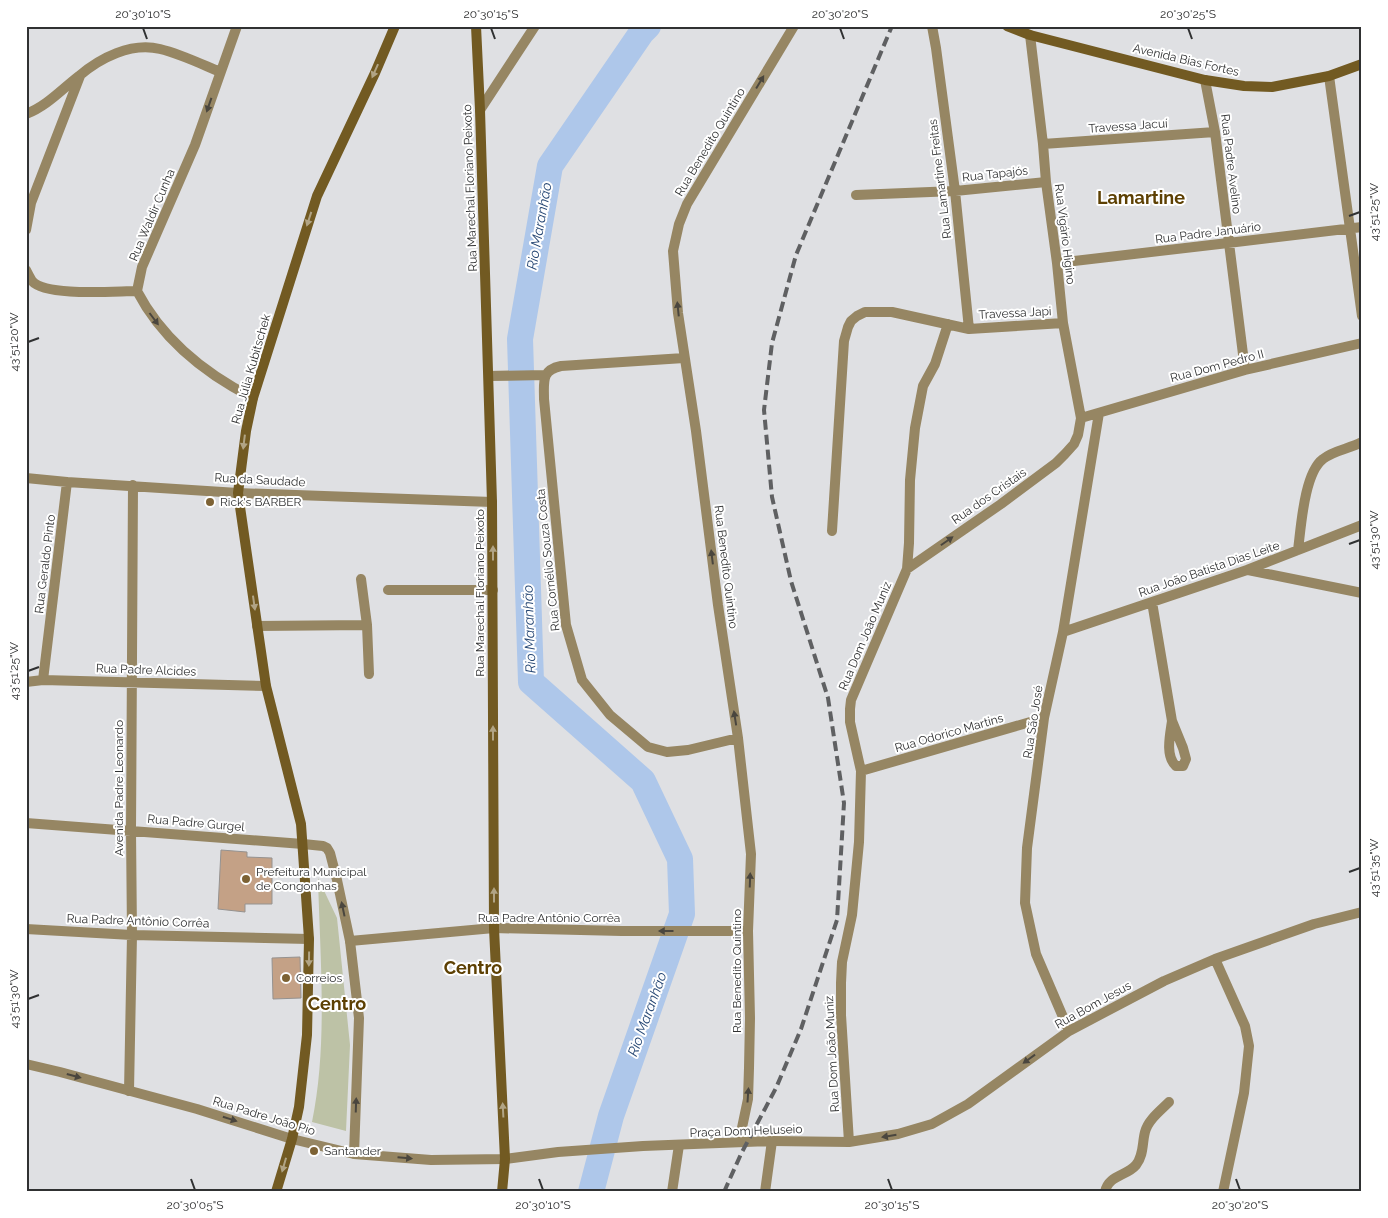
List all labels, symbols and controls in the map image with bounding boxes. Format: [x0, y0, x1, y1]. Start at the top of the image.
text: 20°30'10"S [115, 7, 171, 21]
text: 20°30'15"S [464, 7, 518, 21]
text: 20°30'20"S [812, 7, 868, 21]
text: 20°30'25"S [1160, 7, 1216, 21]
street label: Avenida Bias Fortes [1132, 41, 1241, 79]
one-way arrow [371, 64, 379, 78]
one-way arrow [756, 75, 765, 88]
street label: Rua Benedito Quintino [672, 85, 748, 199]
one-way arrow [205, 98, 213, 113]
street label: Rua Marechal Floriano Peixoto [460, 104, 480, 272]
street label: Rua Padre Avelino [1218, 113, 1244, 215]
street label: Travessa Jacuí [1088, 116, 1168, 136]
street label: Rua Lamartine Freitas [926, 118, 954, 239]
street label: Rua Tapajós [961, 164, 1029, 184]
street label: Rua Waldir Cunha [126, 167, 178, 263]
water label: Rio Maranhão [523, 181, 555, 271]
text: 43°51'25"W [1367, 182, 1381, 241]
street label: Rua Vigário Higino [1052, 183, 1078, 285]
district label: Lamartine [1097, 187, 1185, 208]
one-way arrow [305, 212, 312, 227]
street label: Rua Padre Januário [1154, 220, 1262, 246]
one-way arrow [673, 301, 681, 317]
street label: Travessa Japi [978, 304, 1052, 322]
text: 43°51'20"W [7, 312, 21, 372]
one-way arrow [149, 312, 159, 326]
street label: Rua Júlia Kubitschek [229, 312, 274, 426]
street label: Rua Dom Pedro II [1169, 347, 1265, 385]
one-way arrow [240, 435, 248, 451]
street label: Rua dos Cristais [949, 465, 1029, 527]
street label: Rua da Saudade [214, 471, 306, 489]
street label: Rua Cornélio Souza Costa [534, 488, 562, 632]
place label: Rick's BARBER [220, 495, 302, 509]
marker: Rick's BARBER [204, 496, 216, 508]
street label: Rua Benedito Quintino [711, 505, 741, 629]
street label: Rua Marechal Floriano Peixoto [473, 509, 487, 677]
text: 43°51'30"W [1367, 510, 1381, 570]
street label: Rua Geraldo Pinto [32, 514, 58, 614]
one-way arrow [940, 536, 953, 546]
street label: Rua João Batista Dias Leite [1137, 538, 1281, 600]
one-way arrow [489, 545, 497, 561]
one-way arrow [708, 549, 716, 565]
street label: Rua Dom João Muniz [836, 579, 894, 692]
water label: Rio Maranhão [519, 585, 539, 673]
one-way arrow [250, 596, 258, 612]
text: 43°51'25"W [7, 641, 21, 700]
street label: Rua Padre Alcides [96, 661, 197, 679]
street label: Rua São José [1020, 684, 1046, 760]
one-way arrow [731, 710, 739, 726]
street label: Rua Odorico Martins [893, 711, 1005, 755]
street label: Avenida Padre Leonardo [112, 720, 126, 856]
one-way arrow [489, 725, 497, 741]
street label: Rua Padre Gurgel [147, 812, 246, 834]
text: 43°51'35"W [1367, 838, 1381, 897]
place label: Prefeitura Municipal de Congonhas [256, 865, 367, 893]
one-way arrow [746, 871, 754, 887]
marker: Prefeitura Municipal de Congonhas [240, 873, 252, 885]
one-way arrow [490, 887, 498, 903]
one-way arrow [339, 901, 347, 917]
street label: Rua Benedito Quintino [730, 909, 744, 1033]
street label: Rua Padre Antônio Corrêa [478, 911, 620, 925]
street label: Rua Padre Antônio Corrêa [66, 912, 210, 930]
one-way arrow [658, 927, 674, 935]
one-way arrow [304, 952, 312, 968]
district label: Centro [444, 957, 502, 978]
text: 43°51'30"W [7, 969, 21, 1029]
water label: Rio Maranhão [624, 970, 670, 1058]
place label: Correios [296, 971, 342, 985]
marker: Correios [280, 972, 292, 984]
street label: Rua Bom Jesus [1053, 978, 1134, 1032]
district label: Centro [308, 993, 366, 1014]
street label: Rua Dom João Muniz [822, 995, 842, 1113]
one-way arrow [1023, 1053, 1036, 1064]
one-way arrow [66, 1072, 81, 1080]
one-way arrow [744, 1086, 752, 1102]
street label: Rua Padre João Pio [211, 1094, 317, 1138]
one-way arrow [353, 1097, 361, 1113]
one-way arrow [499, 1102, 507, 1118]
one-way arrow [223, 1116, 238, 1124]
street label: Praça Dom Heluseio [689, 1122, 803, 1140]
one-way arrow [880, 1132, 896, 1140]
place label: Santander [324, 1144, 382, 1158]
marker: Santander [308, 1145, 320, 1157]
one-way arrow [397, 1155, 413, 1163]
one-way arrow [279, 1158, 287, 1173]
text: 20°30'05"S [166, 1198, 224, 1212]
text: 20°30'10"S [515, 1198, 571, 1212]
text: 20°30'15"S [865, 1198, 919, 1212]
text: 20°30'20"S [1212, 1198, 1268, 1212]

